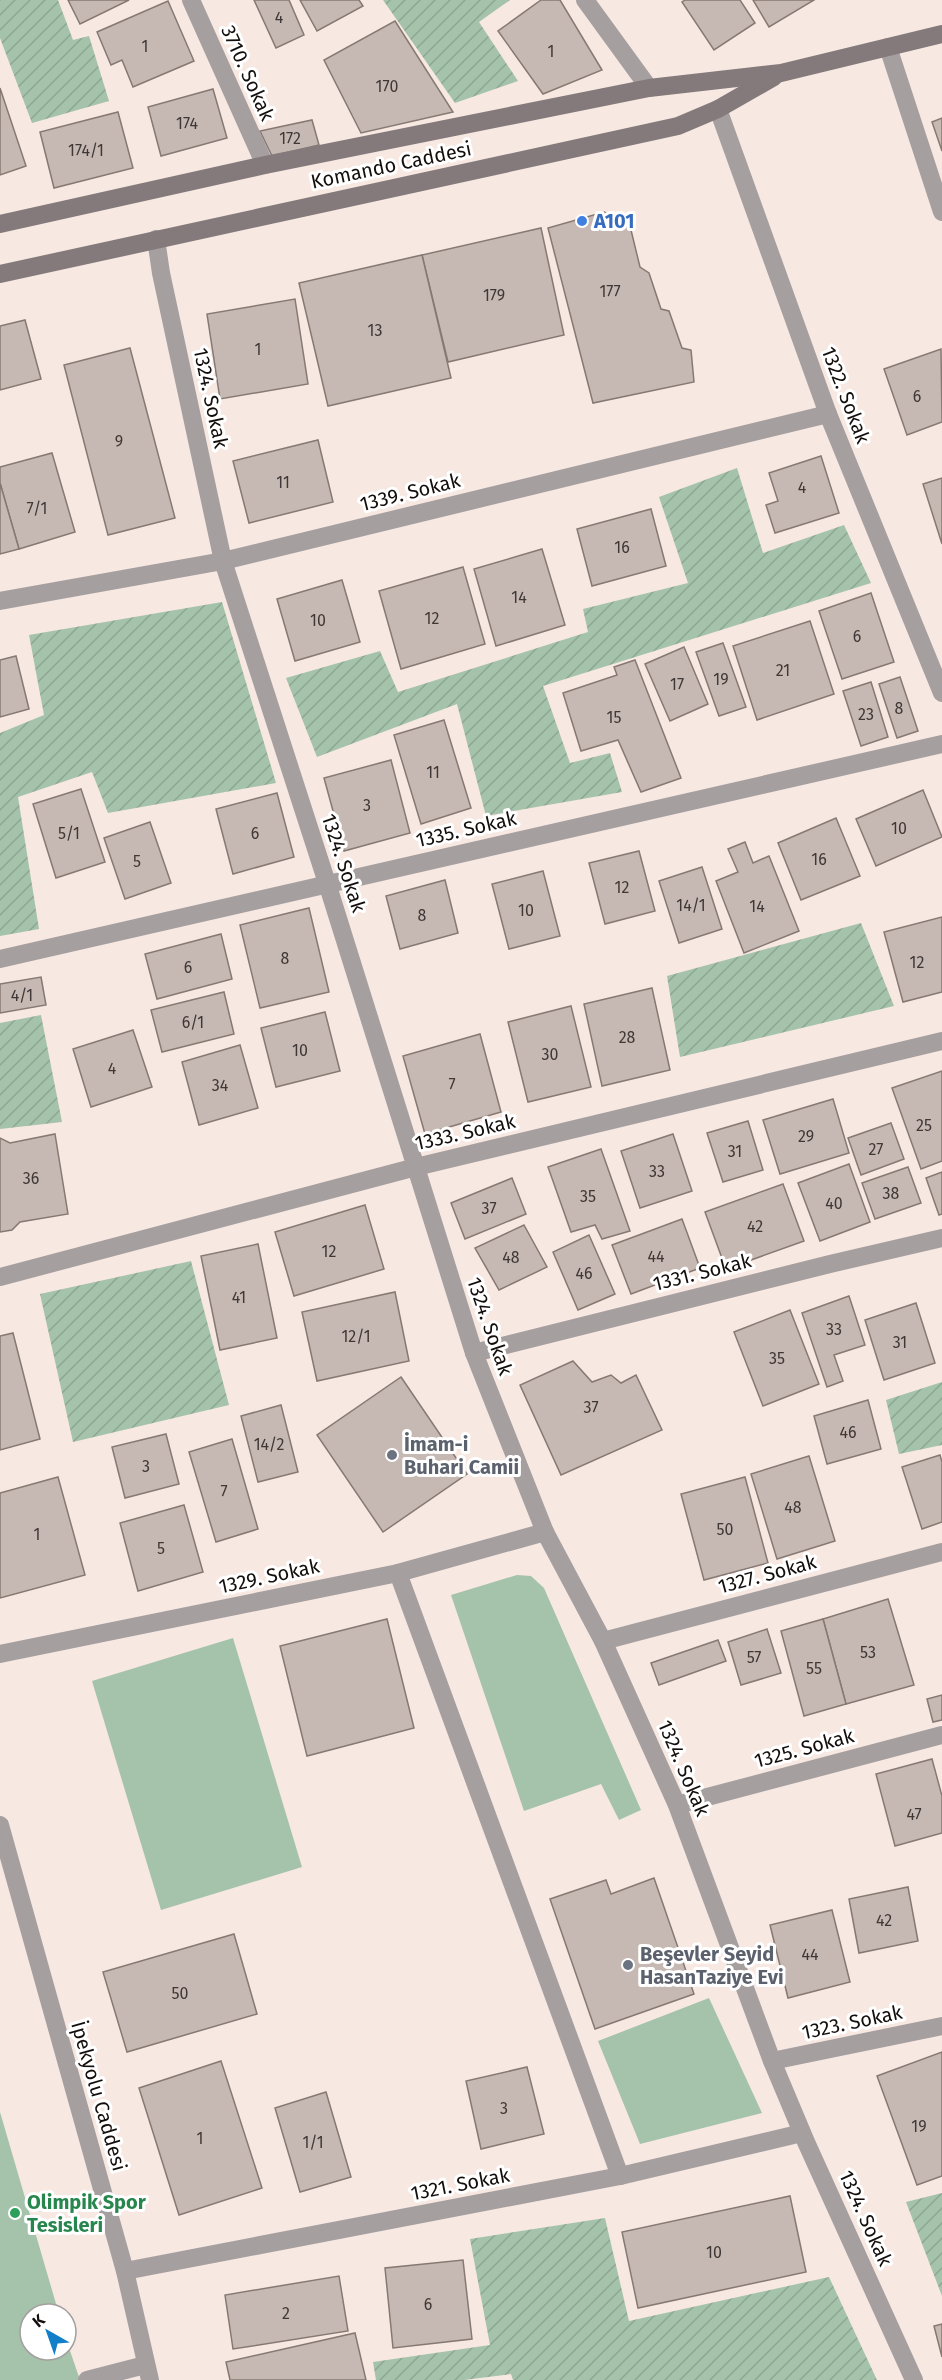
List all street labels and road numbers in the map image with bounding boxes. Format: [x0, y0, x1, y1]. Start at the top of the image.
street label: 3710. Sokak [216, 22, 280, 125]
street label: Komando Caddesi [309, 136, 473, 194]
street label: 1322. Sokak [817, 343, 876, 448]
street label: 1324. Sokak [189, 346, 234, 451]
street label: 1339. Sokak [357, 468, 463, 516]
street label: 1335. Sokak [413, 806, 519, 852]
street label: 1324. Sokak [317, 811, 371, 916]
street label: 1333. Sokak [412, 1109, 518, 1155]
street label: 1331. Sokak [650, 1248, 754, 1296]
street label: 1324. Sokak [462, 1274, 518, 1379]
street label: 1327. Sokak [715, 1549, 820, 1599]
street label: 1329. Sokak [216, 1553, 322, 1598]
street label: 1324. Sokak [653, 1716, 715, 1820]
street label: 1325. Sokak [752, 1723, 857, 1773]
street label: 1323. Sokak [800, 2000, 905, 2044]
street label: İpekyolu Caddesi [66, 2018, 132, 2174]
street label: 1321. Sokak [409, 2163, 512, 2205]
street label: 1324. Sokak [834, 2166, 898, 2270]

